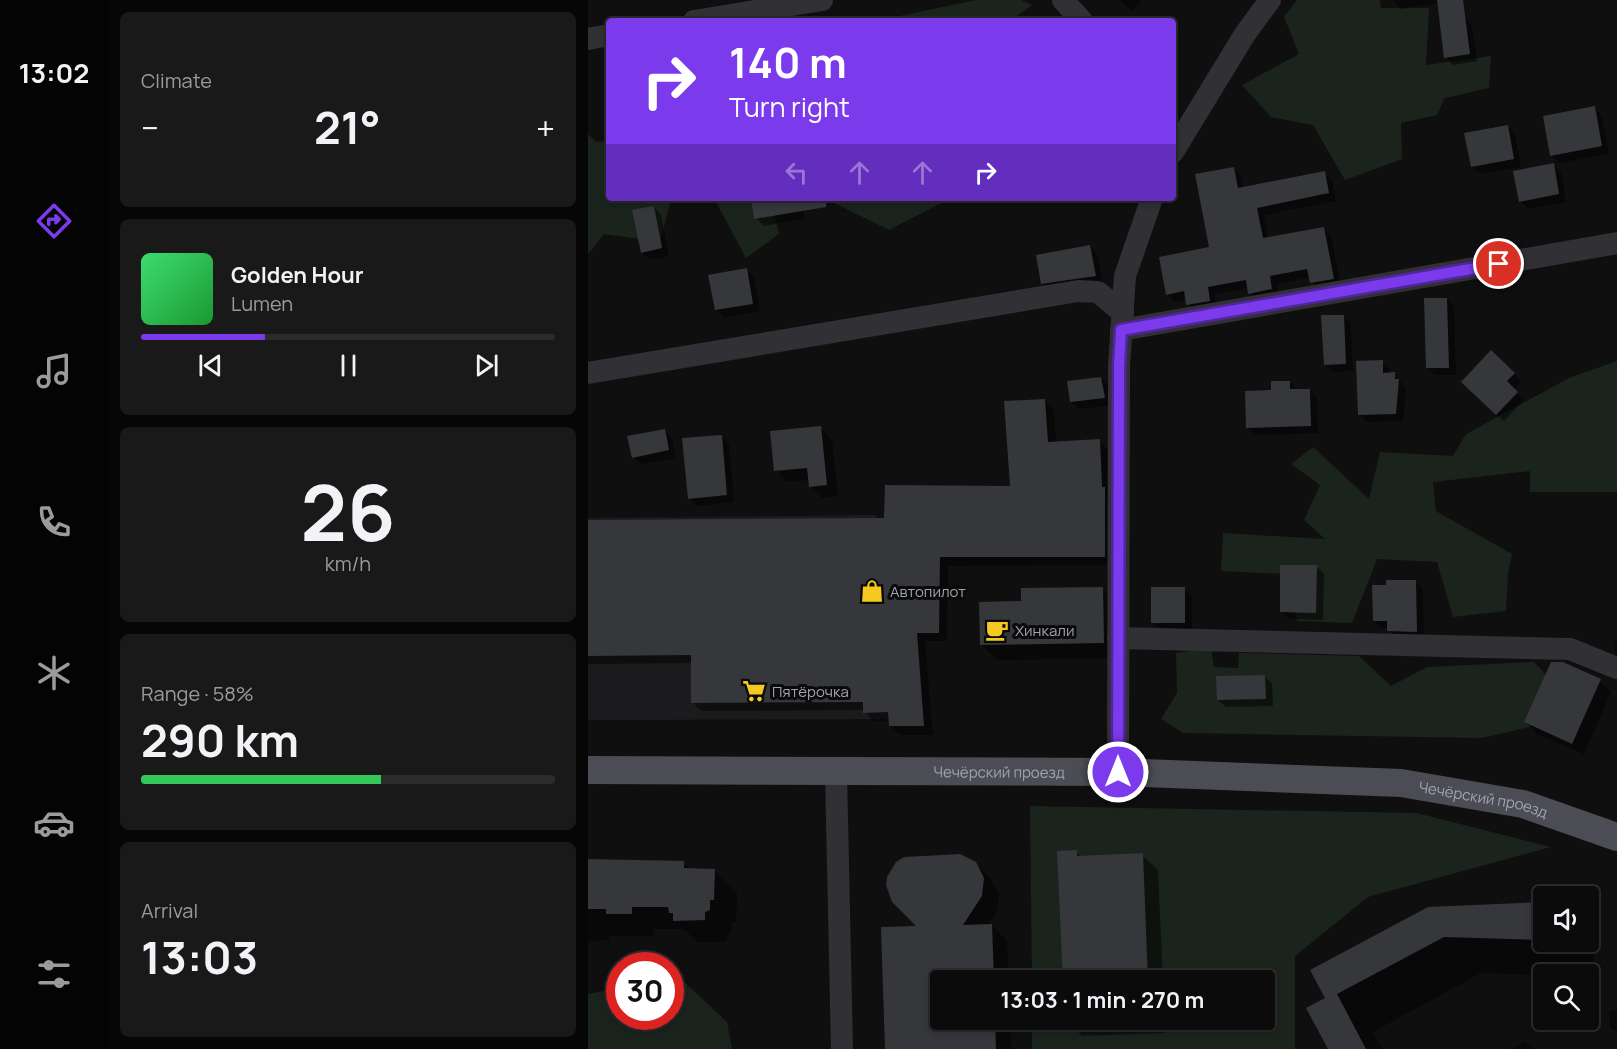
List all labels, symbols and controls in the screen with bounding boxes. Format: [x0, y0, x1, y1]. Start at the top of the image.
text: 140 m [729, 33, 847, 91]
icon: right [630, 42, 708, 120]
text: 13:02 [19, 54, 89, 91]
text: Climate [141, 67, 212, 94]
text: Turn right [729, 88, 850, 125]
text: 21° [314, 96, 381, 158]
text: − [141, 105, 159, 150]
text: + [536, 105, 555, 150]
icon: left [780, 156, 813, 189]
icon: ahead [843, 156, 876, 189]
icon: ahead [906, 156, 939, 189]
icon: right [969, 156, 1002, 189]
icon: directions [33, 200, 75, 242]
pin [1473, 238, 1524, 289]
icon: arrive [1482, 247, 1515, 280]
text: Golden Hour [231, 260, 364, 290]
text: Lumen [231, 290, 293, 317]
icon: previous [194, 349, 227, 382]
icon: pause [332, 349, 365, 382]
icon: next [470, 349, 503, 382]
icon: music [33, 350, 75, 392]
text: 26 [301, 458, 395, 564]
icon: phone [33, 501, 75, 543]
text: km/h [325, 550, 371, 577]
shop icon: Автопилот [859, 578, 885, 604]
place label: Автопилот [890, 581, 966, 602]
cafe icon: Хинкали [984, 617, 1010, 643]
place label: Хинкали [1015, 620, 1074, 641]
icon: climate [33, 652, 75, 694]
supermarket icon: Пятёрочка [741, 678, 767, 704]
text: Range · 58% [141, 680, 254, 707]
place label: Пятёрочка [772, 681, 849, 702]
text: 290 km [141, 709, 299, 771]
position arrow [1086, 740, 1150, 804]
street label: Чечёрский проезд [933, 761, 1065, 782]
street label: Чечёрский проезд [1417, 776, 1551, 822]
icon: car [33, 802, 75, 844]
map controls [1533, 886, 1599, 1030]
button: sound [1533, 886, 1599, 952]
text: Arrival [141, 897, 198, 924]
text: 13:03 [141, 926, 258, 988]
speed limit sign: 30 [606, 952, 684, 1030]
icon: filters [33, 953, 75, 995]
button: search [1533, 964, 1599, 1030]
text: 13:03 · 1 min · 270 m [1001, 985, 1204, 1015]

